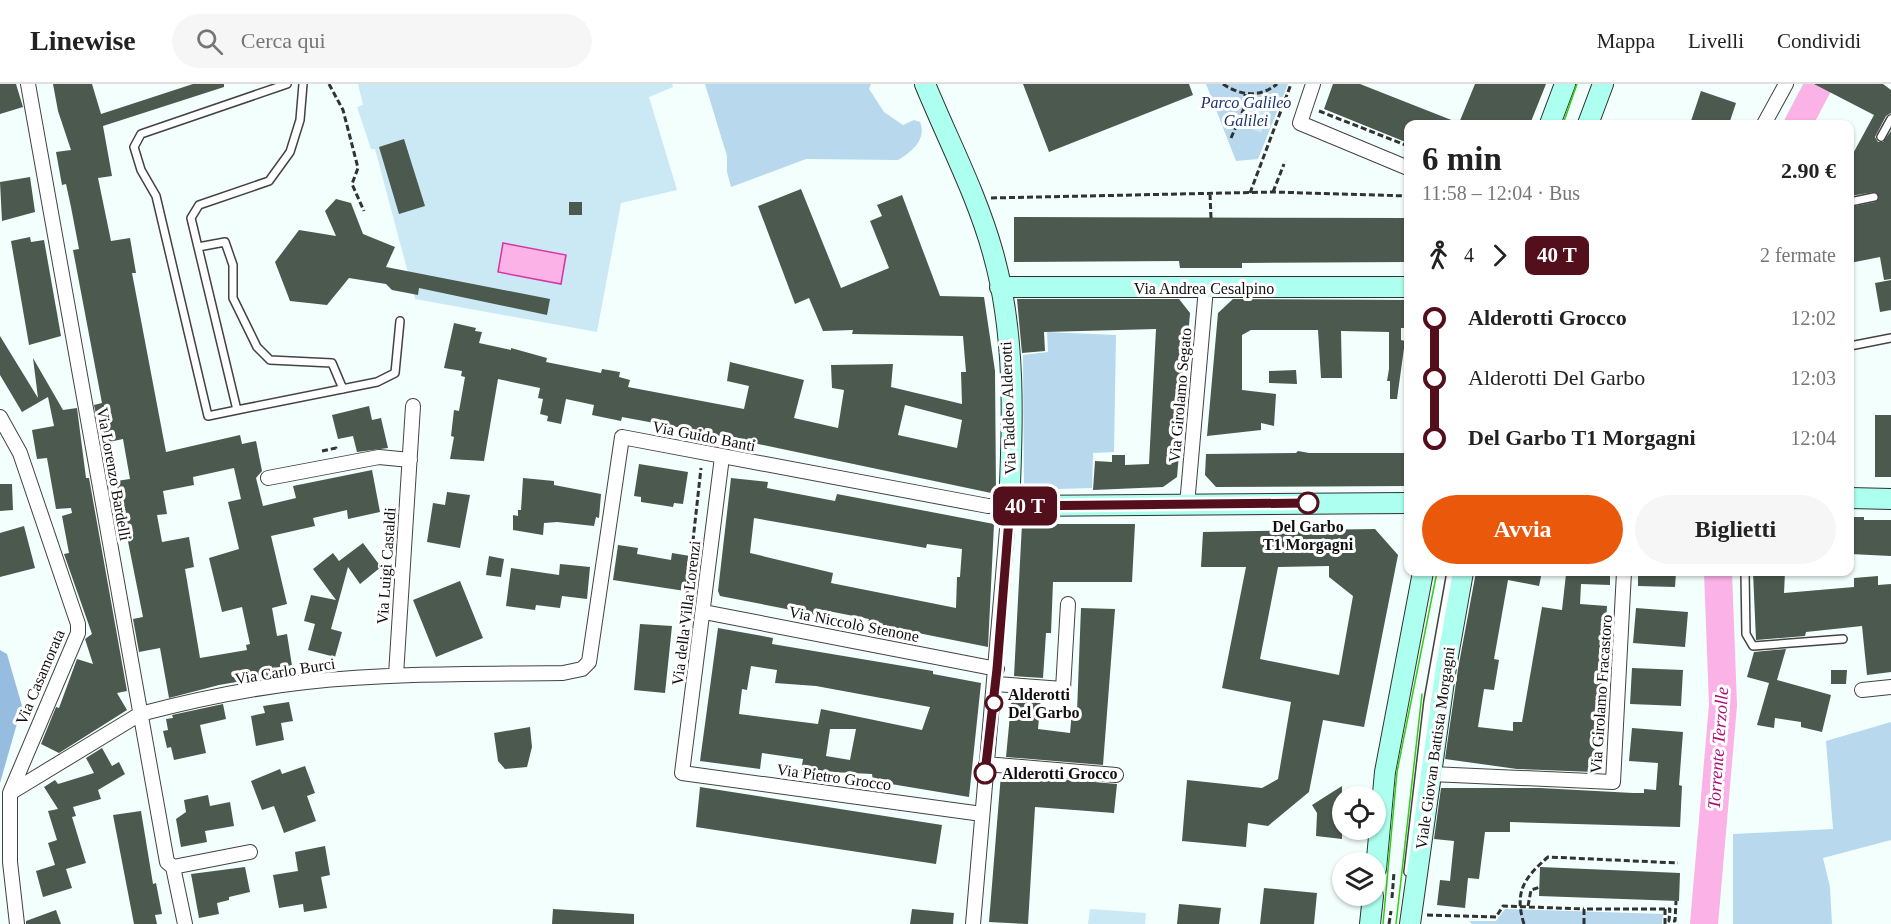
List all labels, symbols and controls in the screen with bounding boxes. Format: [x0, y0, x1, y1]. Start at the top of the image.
search box [172, 14, 592, 68]
text: Linewise [30, 25, 136, 56]
icon: search [193, 25, 226, 58]
text: Cerca qui [241, 28, 326, 53]
text: Mappa [1597, 29, 1655, 53]
text: Livelli [1688, 29, 1744, 53]
text: Condividi [1777, 29, 1861, 53]
park label: Parco Galileo Galilei [1200, 94, 1291, 129]
text: 6 min [1422, 141, 1502, 177]
text: 2.90 € [1781, 158, 1836, 183]
text: 11:58 – 12:04 · Bus [1422, 182, 1580, 204]
icon: walk [1422, 239, 1455, 272]
icon: forward [1483, 239, 1516, 272]
text: 40 T [1537, 243, 1577, 267]
text: 4 [1464, 244, 1474, 266]
text: 2 fermate [1760, 244, 1836, 266]
street label: Via Andrea Cesalpino [1134, 280, 1274, 298]
text: Alderotti Grocco [1468, 305, 1627, 330]
text: 12:02 [1790, 307, 1836, 329]
street label: Via Girolamo Segato [1166, 327, 1195, 463]
street label: Via Taddeo Alderotti [997, 340, 1019, 475]
text: Alderotti Del Garbo [1468, 365, 1645, 390]
text: 12:03 [1790, 367, 1836, 389]
street label: Via Lorenzo Bardelli [94, 406, 134, 542]
street label: Via Guido Banti [651, 418, 758, 454]
text: Del Garbo T1 Morgagni [1468, 425, 1696, 450]
text: 12:04 [1790, 427, 1836, 449]
line badge: 40 T [983, 486, 1067, 526]
marker: Del Garbo T1 Morgagni [1297, 492, 1319, 514]
text: 40 T [1005, 494, 1045, 518]
button: Avvia [1422, 495, 1623, 564]
button: Biglietti [1635, 495, 1836, 564]
street label: Via Luigi Castaldi [373, 506, 400, 625]
place label: Del Garbo T1 Morgagni [1263, 518, 1354, 554]
street label: Via della Villa Lorenzi [669, 539, 703, 686]
street label: Via Niccolò Stenone [787, 603, 921, 645]
street label: Via Girolamo Fracastoro [1587, 614, 1615, 774]
street label: Via Casamorata [12, 627, 68, 727]
street label: Viale Giovan Battista Morgagni [1412, 645, 1459, 851]
street label: Via Carlo Burci [234, 655, 337, 687]
place label: Alderotti Del Garbo [1008, 686, 1080, 721]
water label: Torrente Terzolle [1704, 686, 1732, 810]
marker: Alderotti Del Garbo [985, 694, 1003, 712]
street label: Via Pietro Grocco [776, 761, 892, 793]
marker: Alderotti Grocco [974, 762, 996, 784]
place label: Alderotti Grocco [1002, 765, 1117, 782]
map controls [1332, 786, 1386, 906]
button: locate [1332, 786, 1386, 840]
button: layers [1332, 852, 1386, 906]

